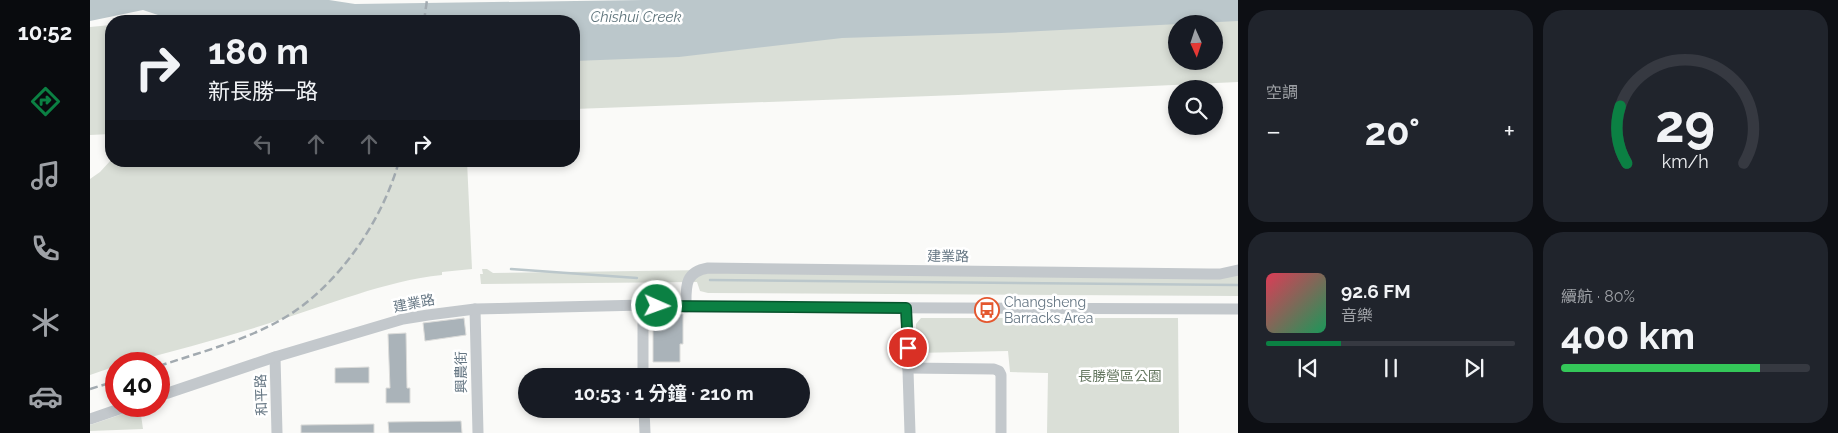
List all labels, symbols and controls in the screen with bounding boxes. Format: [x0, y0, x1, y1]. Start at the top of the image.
water label: Chishui Creek [590, 8, 682, 26]
north arrow [1168, 15, 1222, 70]
map controls [1168, 15, 1223, 135]
text: 10:52 [18, 19, 72, 45]
text: 180 m [208, 31, 309, 72]
icon: right [125, 35, 190, 100]
text: 新長勝一路 [208, 78, 318, 104]
button: search [1168, 80, 1223, 135]
text: 空調 [1266, 83, 1298, 102]
icon: directions [28, 84, 63, 119]
text: 29 [1656, 93, 1715, 154]
text: 20° [1365, 109, 1420, 154]
text: − [1266, 115, 1281, 148]
text: + [1503, 115, 1515, 148]
icon: left [249, 130, 277, 158]
icon: ahead [302, 130, 330, 158]
icon: ahead [355, 130, 383, 158]
icon: right [408, 130, 436, 158]
text: km/h [1662, 151, 1709, 172]
icon: music [28, 158, 63, 193]
icon: phone [28, 231, 63, 266]
street label: 建業路 [927, 248, 969, 264]
position arrow [630, 279, 682, 331]
text: 92.6 FM [1341, 280, 1411, 302]
text: 續航 · 80% [1561, 287, 1635, 306]
street label: 建業路 [392, 291, 436, 315]
place label: Changsheng Barracks Area [1004, 294, 1093, 326]
bus stop icon: Changsheng Barracks Area [974, 297, 1000, 323]
icon: climate [28, 305, 63, 340]
text: 音樂 [1341, 306, 1373, 325]
text: 400 km [1561, 313, 1695, 358]
pin [887, 327, 929, 369]
icon: arrive [894, 334, 922, 362]
street label: 興農街 [453, 351, 469, 393]
speed limit sign: 40 [105, 352, 170, 417]
icon: previous [1294, 354, 1322, 382]
icon: pause [1377, 354, 1405, 382]
icon: next [1460, 354, 1488, 382]
park label: 長勝營區公園 [1078, 368, 1162, 384]
street label: 和平路 [252, 374, 270, 416]
icon: car [28, 379, 63, 414]
text: 10:53 · 1 分鐘 · 210 m [574, 382, 754, 404]

